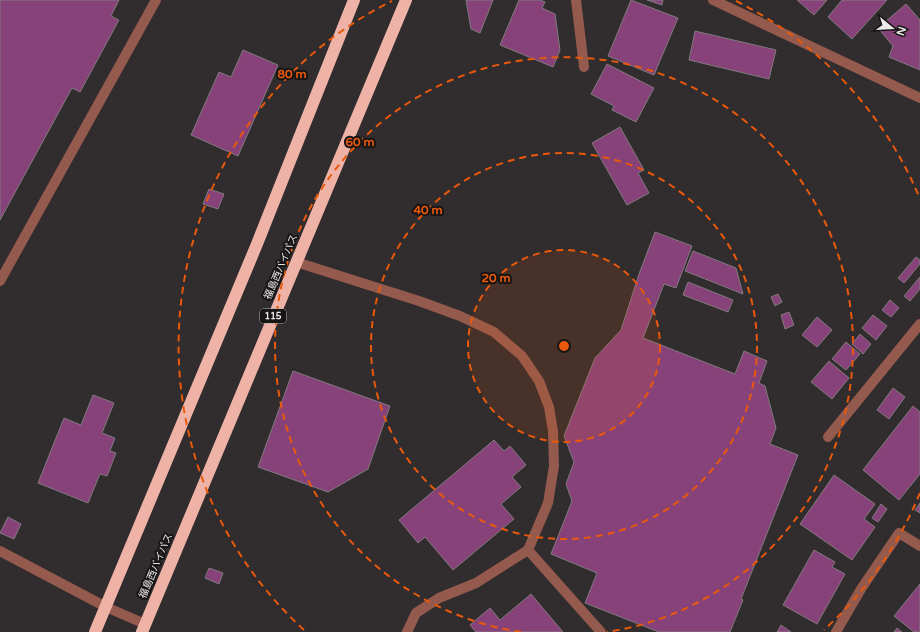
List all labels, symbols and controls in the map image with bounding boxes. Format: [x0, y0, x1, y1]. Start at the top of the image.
north arrow [872, 8, 912, 48]
text: N [893, 25, 909, 37]
text: 80 m [277, 67, 307, 81]
text: 60 m [345, 135, 375, 149]
text: 40 m [413, 203, 443, 217]
street label: 福島西バイパス [262, 233, 300, 301]
text: 20 m [481, 271, 511, 285]
road number: 115 [260, 309, 286, 323]
centre of rings [557, 339, 571, 353]
street label: 福島西バイパス [137, 532, 175, 600]

